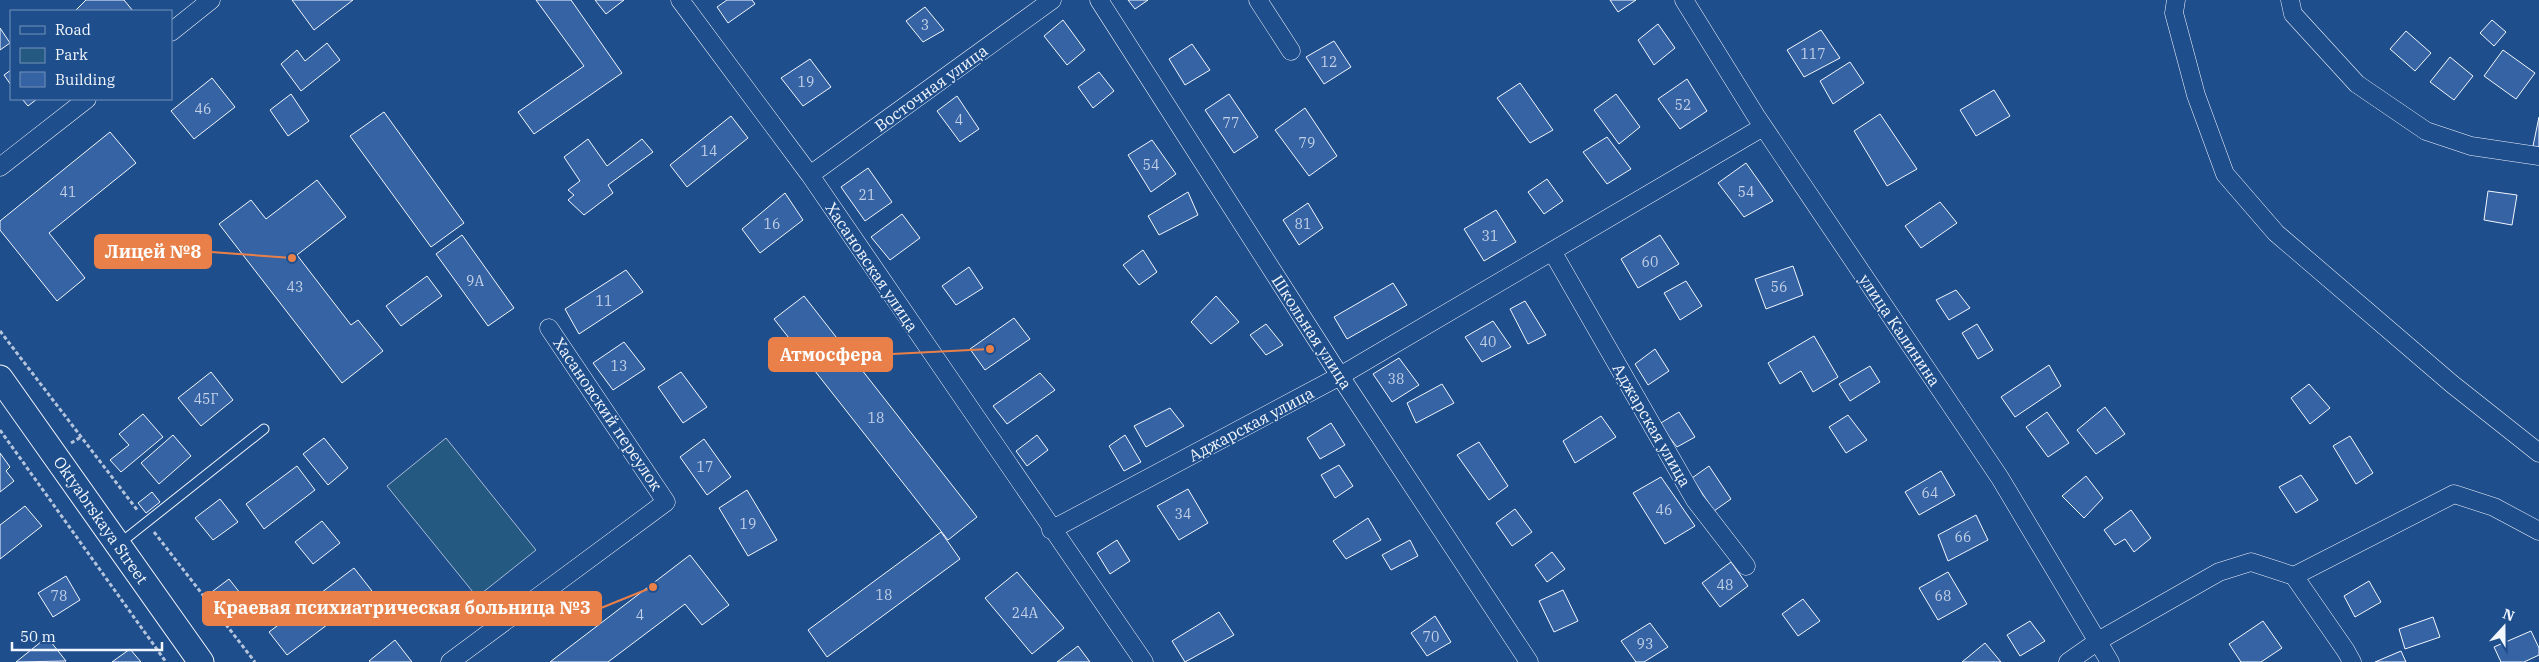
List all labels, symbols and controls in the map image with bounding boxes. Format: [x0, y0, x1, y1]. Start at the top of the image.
legend [10, 10, 172, 100]
house number: 3 [921, 16, 929, 34]
text: Road [55, 20, 91, 39]
street label: Восточная улица [871, 40, 992, 136]
text: Park [55, 45, 88, 64]
house number: 117 [1800, 45, 1826, 63]
house number: 12 [1321, 53, 1337, 71]
text: Building [55, 70, 115, 89]
house number: 19 [798, 73, 814, 91]
house number: 52 [1675, 96, 1691, 114]
house number: 46 [195, 100, 211, 118]
house number: 4 [955, 111, 963, 129]
house number: 77 [1223, 114, 1239, 132]
house number: 79 [1299, 134, 1315, 152]
house number: 14 [701, 142, 717, 160]
house number: 54 [1143, 156, 1159, 174]
house number: 41 [60, 183, 76, 201]
house number: 54 [1738, 183, 1754, 201]
house number: 21 [859, 186, 875, 204]
street label: Хасановская улица [821, 199, 923, 336]
house number: 16 [764, 215, 780, 233]
house number: 81 [1295, 215, 1311, 233]
house number: 31 [1482, 227, 1498, 245]
callout: Лицей №8 [95, 235, 211, 268]
text: Лицей №8 [105, 240, 201, 263]
house number: 60 [1642, 253, 1658, 271]
street label: улица Калинина [1855, 270, 1945, 390]
street label: Школьная улица [1268, 271, 1357, 393]
house number: 9А [466, 272, 484, 290]
house number: 43 [287, 278, 303, 296]
house number: 56 [1771, 278, 1787, 296]
house number: 11 [596, 292, 612, 310]
house number: 40 [1480, 333, 1496, 351]
street label: Хасановский переулок [549, 334, 667, 495]
callout: Атмосфера [769, 338, 892, 371]
text: Атмосфера [780, 343, 882, 366]
house number: 13 [611, 357, 627, 375]
street label: Аджарская улица [1609, 360, 1696, 490]
house number: 38 [1388, 370, 1404, 388]
street label: Аджарская улица [1185, 382, 1317, 465]
house number: 45Г [194, 390, 218, 408]
house number: 18 [868, 409, 884, 427]
street label: Oktyabrskaya Street [49, 452, 153, 588]
house number: 17 [697, 458, 713, 476]
house number: 64 [1922, 484, 1938, 502]
house number: 46 [1656, 501, 1672, 519]
house number: 34 [1175, 505, 1191, 523]
house number: 19 [740, 515, 756, 533]
house number: 66 [1955, 528, 1971, 546]
house number: 48 [1717, 576, 1733, 594]
house number: 18 [876, 586, 892, 604]
house number: 78 [51, 587, 67, 605]
house number: 68 [1935, 587, 1951, 605]
callout: Краевая психиатрическая больница №3 [203, 592, 601, 625]
text: Краевая психиатрическая больница №3 [213, 596, 591, 619]
north arrow [2479, 602, 2529, 652]
house number: 24А [1012, 604, 1039, 622]
text: N [2500, 604, 2517, 625]
house number: 4 [636, 606, 644, 624]
scale bar [12, 620, 162, 652]
text: 50 m [20, 627, 56, 646]
house number: 70 [1423, 628, 1439, 646]
house number: 93 [1637, 635, 1653, 653]

